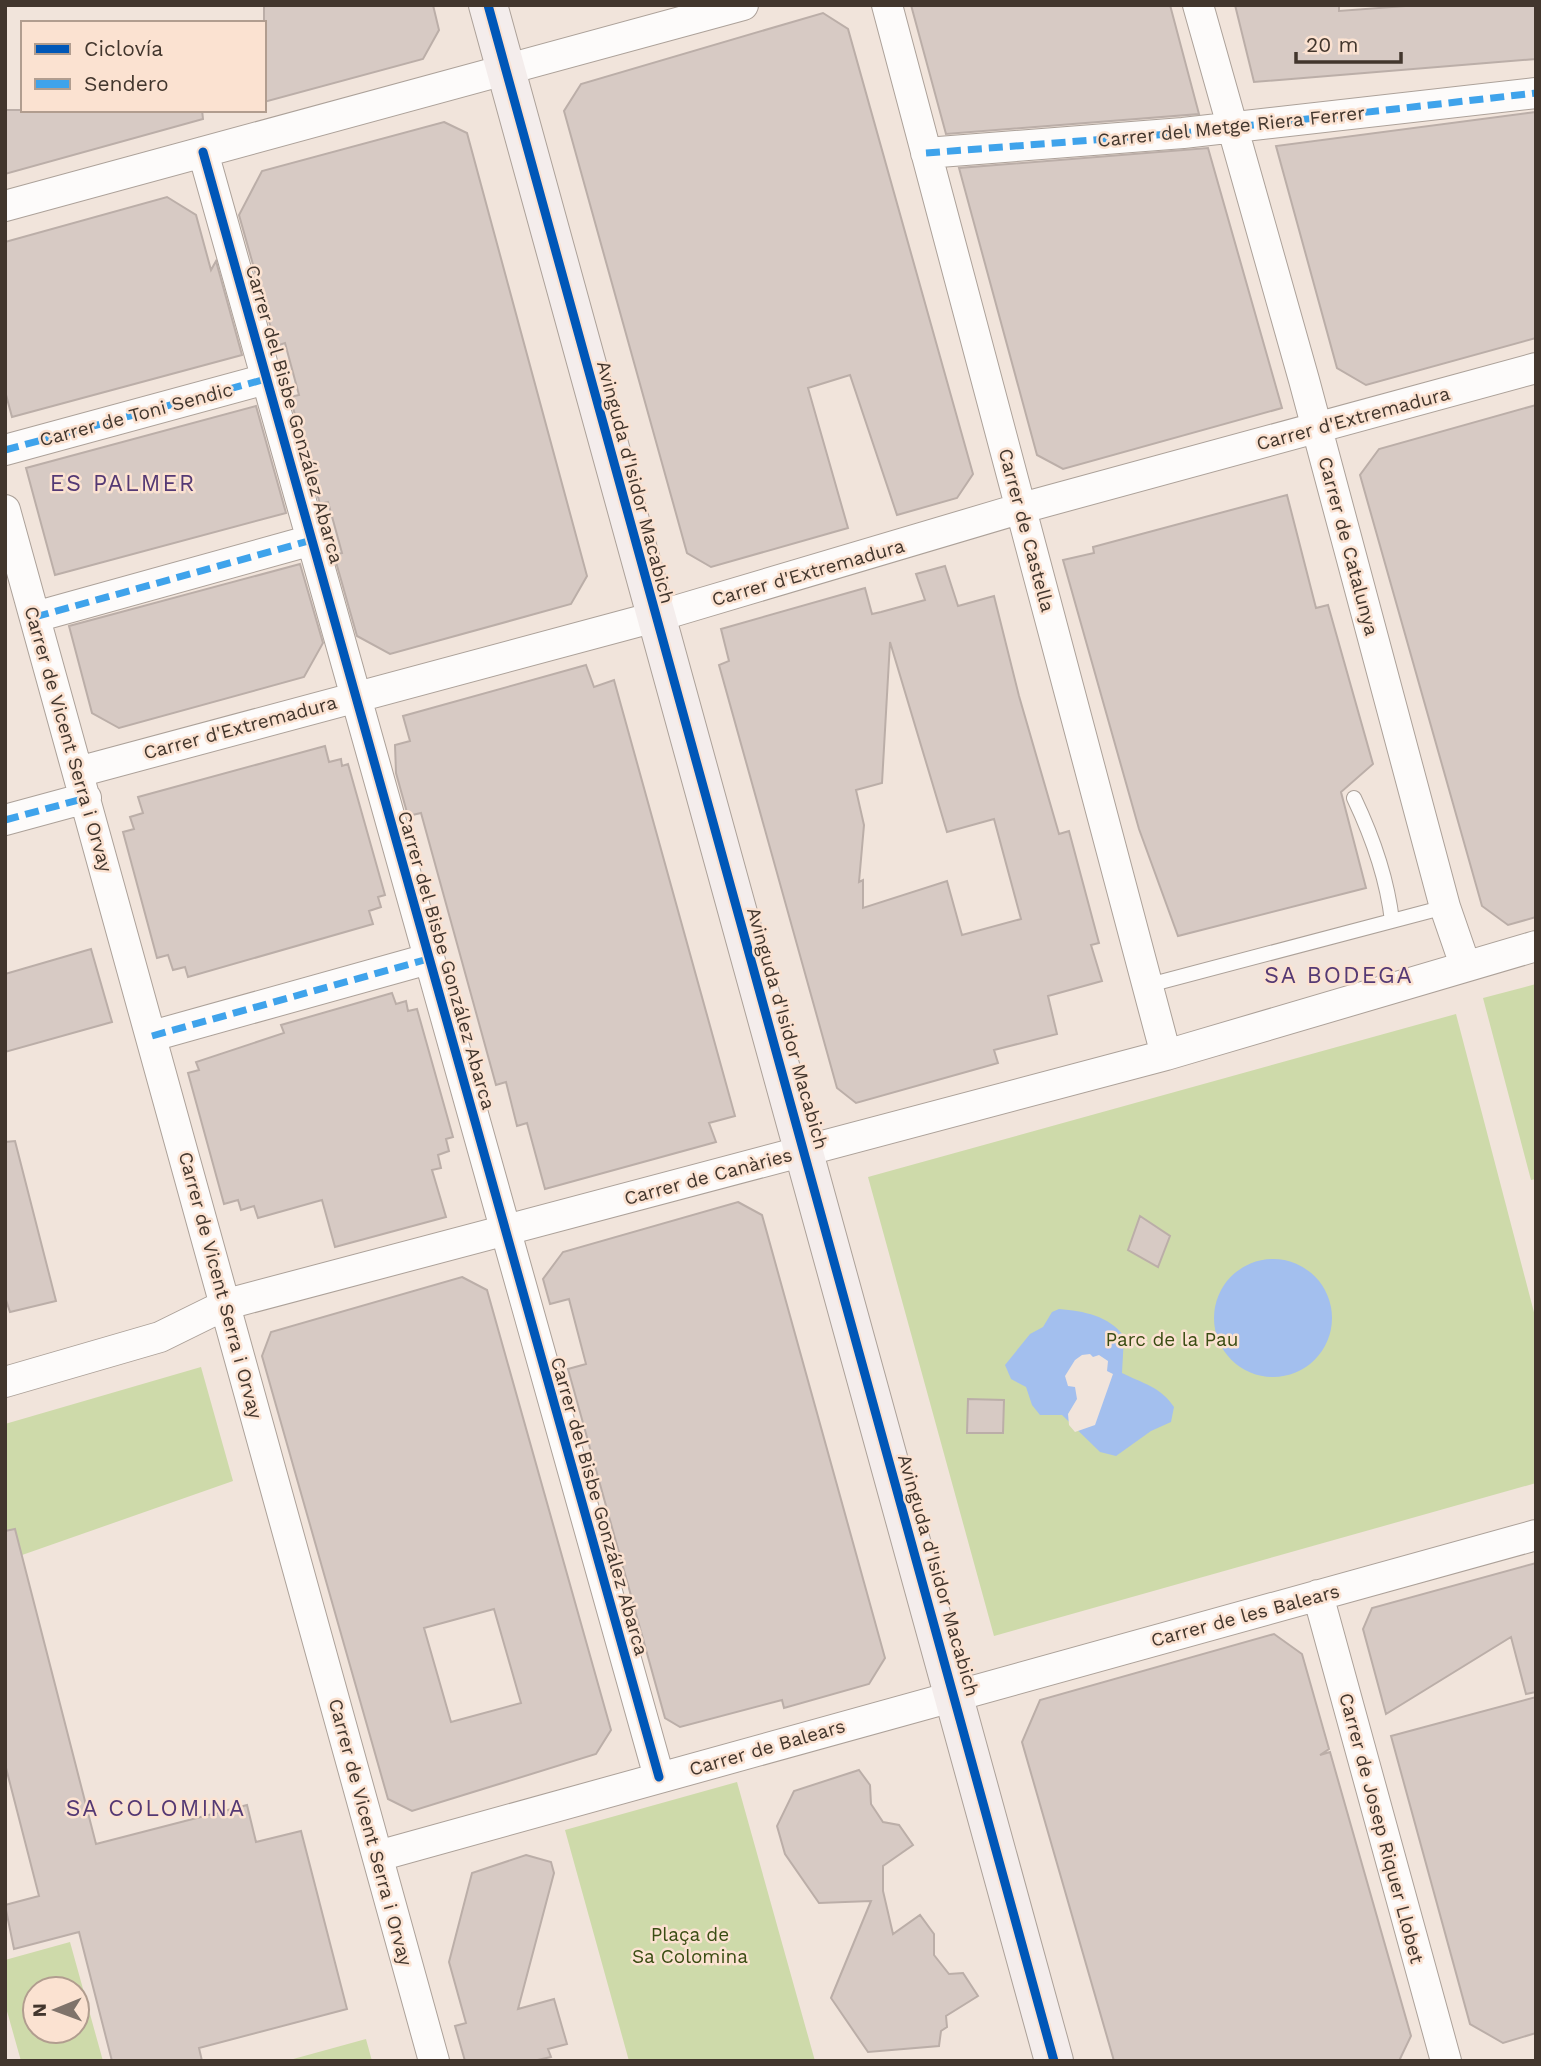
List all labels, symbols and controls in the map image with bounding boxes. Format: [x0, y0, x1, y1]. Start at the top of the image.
legend [21, 21, 266, 112]
scale bar [1296, 21, 1401, 65]
text: 20 m [1306, 32, 1358, 57]
text: Ciclovía [84, 36, 163, 61]
text: Sendero [84, 71, 169, 96]
street label: Carrer del Metge Riera Ferrer [1096, 101, 1366, 152]
street label: Carrer del Bisbe González Abarca [241, 262, 348, 566]
street label: Avinguda d'Isidor Macabich [592, 358, 679, 606]
street label: Carrer de Toni Sendic [37, 378, 235, 451]
street label: Carrer d'Extremadura [1254, 381, 1453, 455]
street label: Carrer de Castella [994, 446, 1059, 615]
street label: Carrer de Catalunya [1314, 454, 1384, 638]
district label: ES PALMER [50, 470, 196, 497]
street label: Carrer d'Extremadura [709, 534, 907, 611]
street label: Carrer de Vicent Serra i Orvay [19, 603, 118, 875]
street label: Carrer d'Extremadura [141, 690, 340, 764]
street label: Carrer del Bisbe González Abarca [393, 808, 500, 1112]
street label: Avinguda d'Isidor Macabich [742, 904, 833, 1152]
district label: SA BODEGA [1264, 962, 1414, 989]
street label: Carrer de Canàries [622, 1143, 795, 1210]
street label: Carrer de Vicent Serra i Orvay [174, 1149, 267, 1421]
park label: Parc de la Pau [1106, 1328, 1238, 1351]
street label: Carrer del Bisbe González Abarca [546, 1354, 653, 1658]
street label: Avinguda d'Isidor Macabich [893, 1451, 984, 1699]
street label: Carrer de les Balears [1148, 1579, 1342, 1652]
street label: Carrer de Josep Riquer Llobet [1334, 1690, 1429, 1966]
street label: Carrer de Vicent Serra i Orvay [324, 1696, 417, 1968]
street label: Carrer de Balears [687, 1714, 848, 1781]
district label: SA COLOMINA [66, 1795, 246, 1822]
park label: Plaça de Sa Colomina [632, 1923, 748, 1968]
north arrow [21, 1975, 91, 2045]
text: N [28, 2003, 51, 2018]

